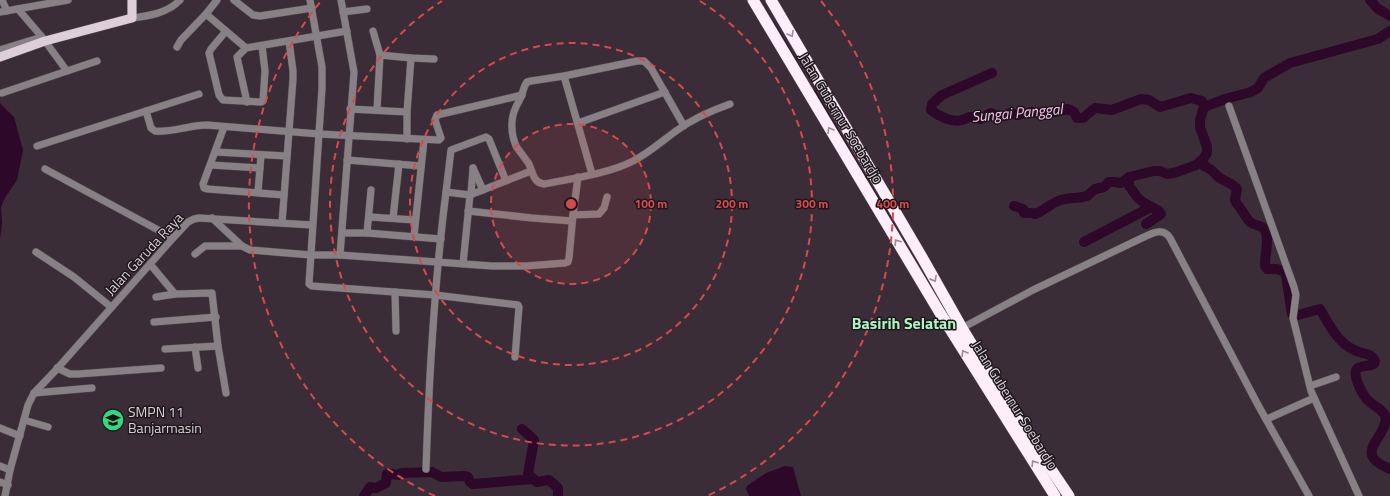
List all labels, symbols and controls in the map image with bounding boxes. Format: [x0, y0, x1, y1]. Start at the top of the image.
one-way arrow [786, 29, 793, 37]
street label: Jalan Gubernur Soebardjo [794, 48, 889, 187]
water label: Sungai Panggal [970, 97, 1065, 128]
one-way arrow [828, 127, 835, 134]
text: 100 m [635, 194, 667, 213]
text: 200 m [716, 194, 748, 213]
text: 300 m [796, 194, 828, 213]
text: 400 m [877, 194, 909, 213]
centre of rings [564, 197, 578, 211]
street label: Jalan Garuda Raya [100, 208, 188, 300]
one-way arrow [894, 239, 902, 246]
one-way arrow [930, 275, 937, 282]
district label: Basirih Selatan [852, 311, 956, 335]
street label: Jalan Gubernur Soebardjo [967, 336, 1064, 474]
one-way arrow [962, 350, 969, 357]
place label: SMPN 11 Banjarmasin [128, 401, 202, 438]
school or university icon: SMPN 11 Banjarmasin [100, 407, 126, 433]
one-way arrow [1032, 460, 1039, 467]

